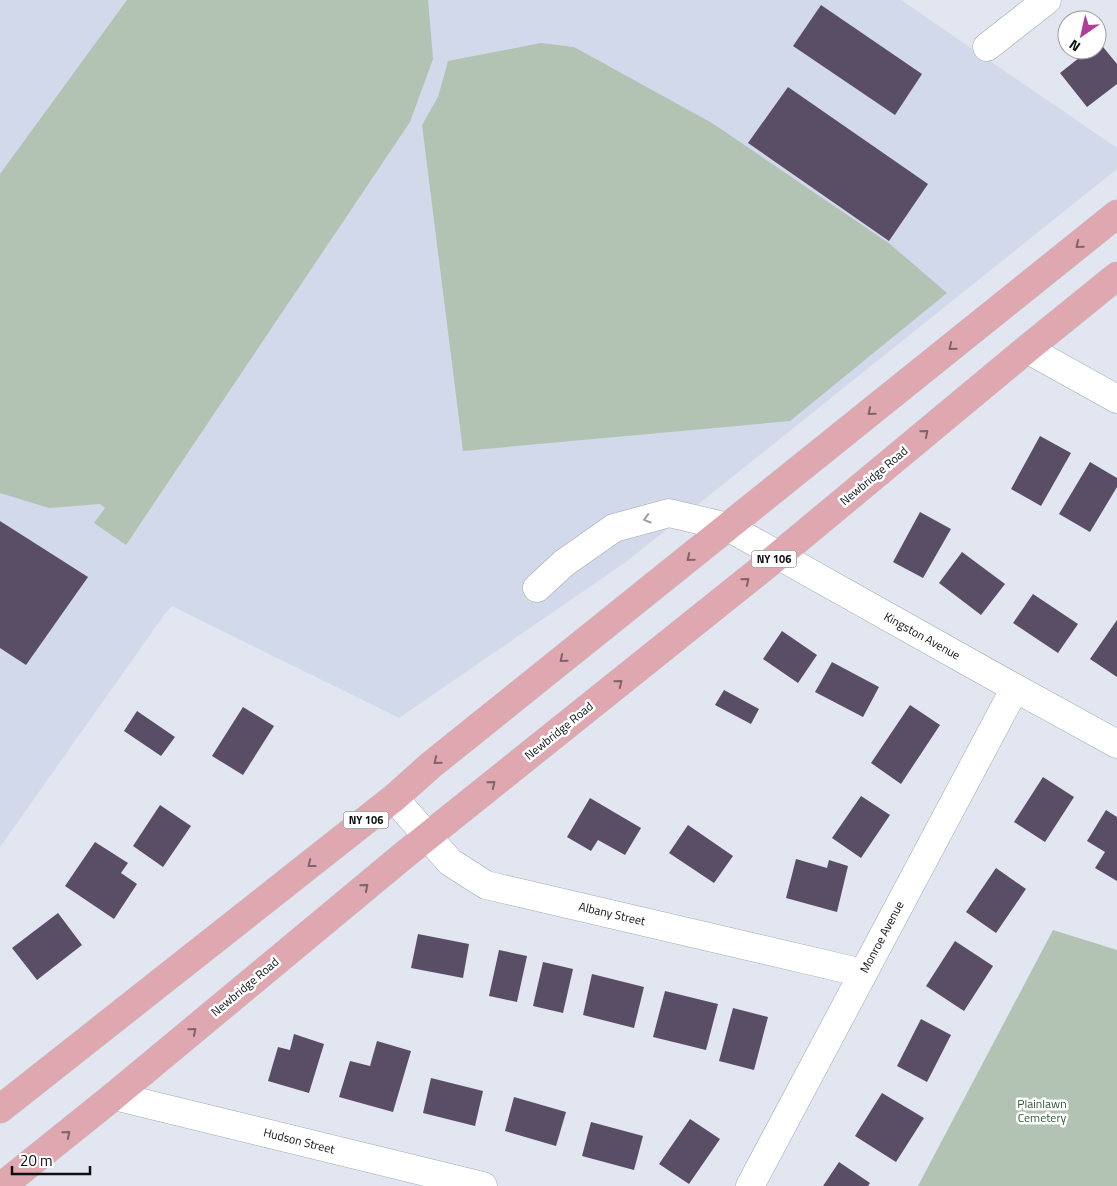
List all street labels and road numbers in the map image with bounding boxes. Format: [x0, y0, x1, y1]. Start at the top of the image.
street label: Newbridge Road [836, 442, 912, 510]
road number: NY 106 [752, 550, 796, 568]
street label: Kingston Avenue [881, 607, 964, 664]
street label: Newbridge Road [520, 697, 597, 764]
road number: NY 106 [344, 812, 388, 828]
street label: Albany Street [577, 897, 648, 931]
street label: Monroe Avenue [855, 897, 909, 976]
street label: Newbridge Road [207, 953, 283, 1021]
street label: Hudson Street [262, 1122, 337, 1159]

